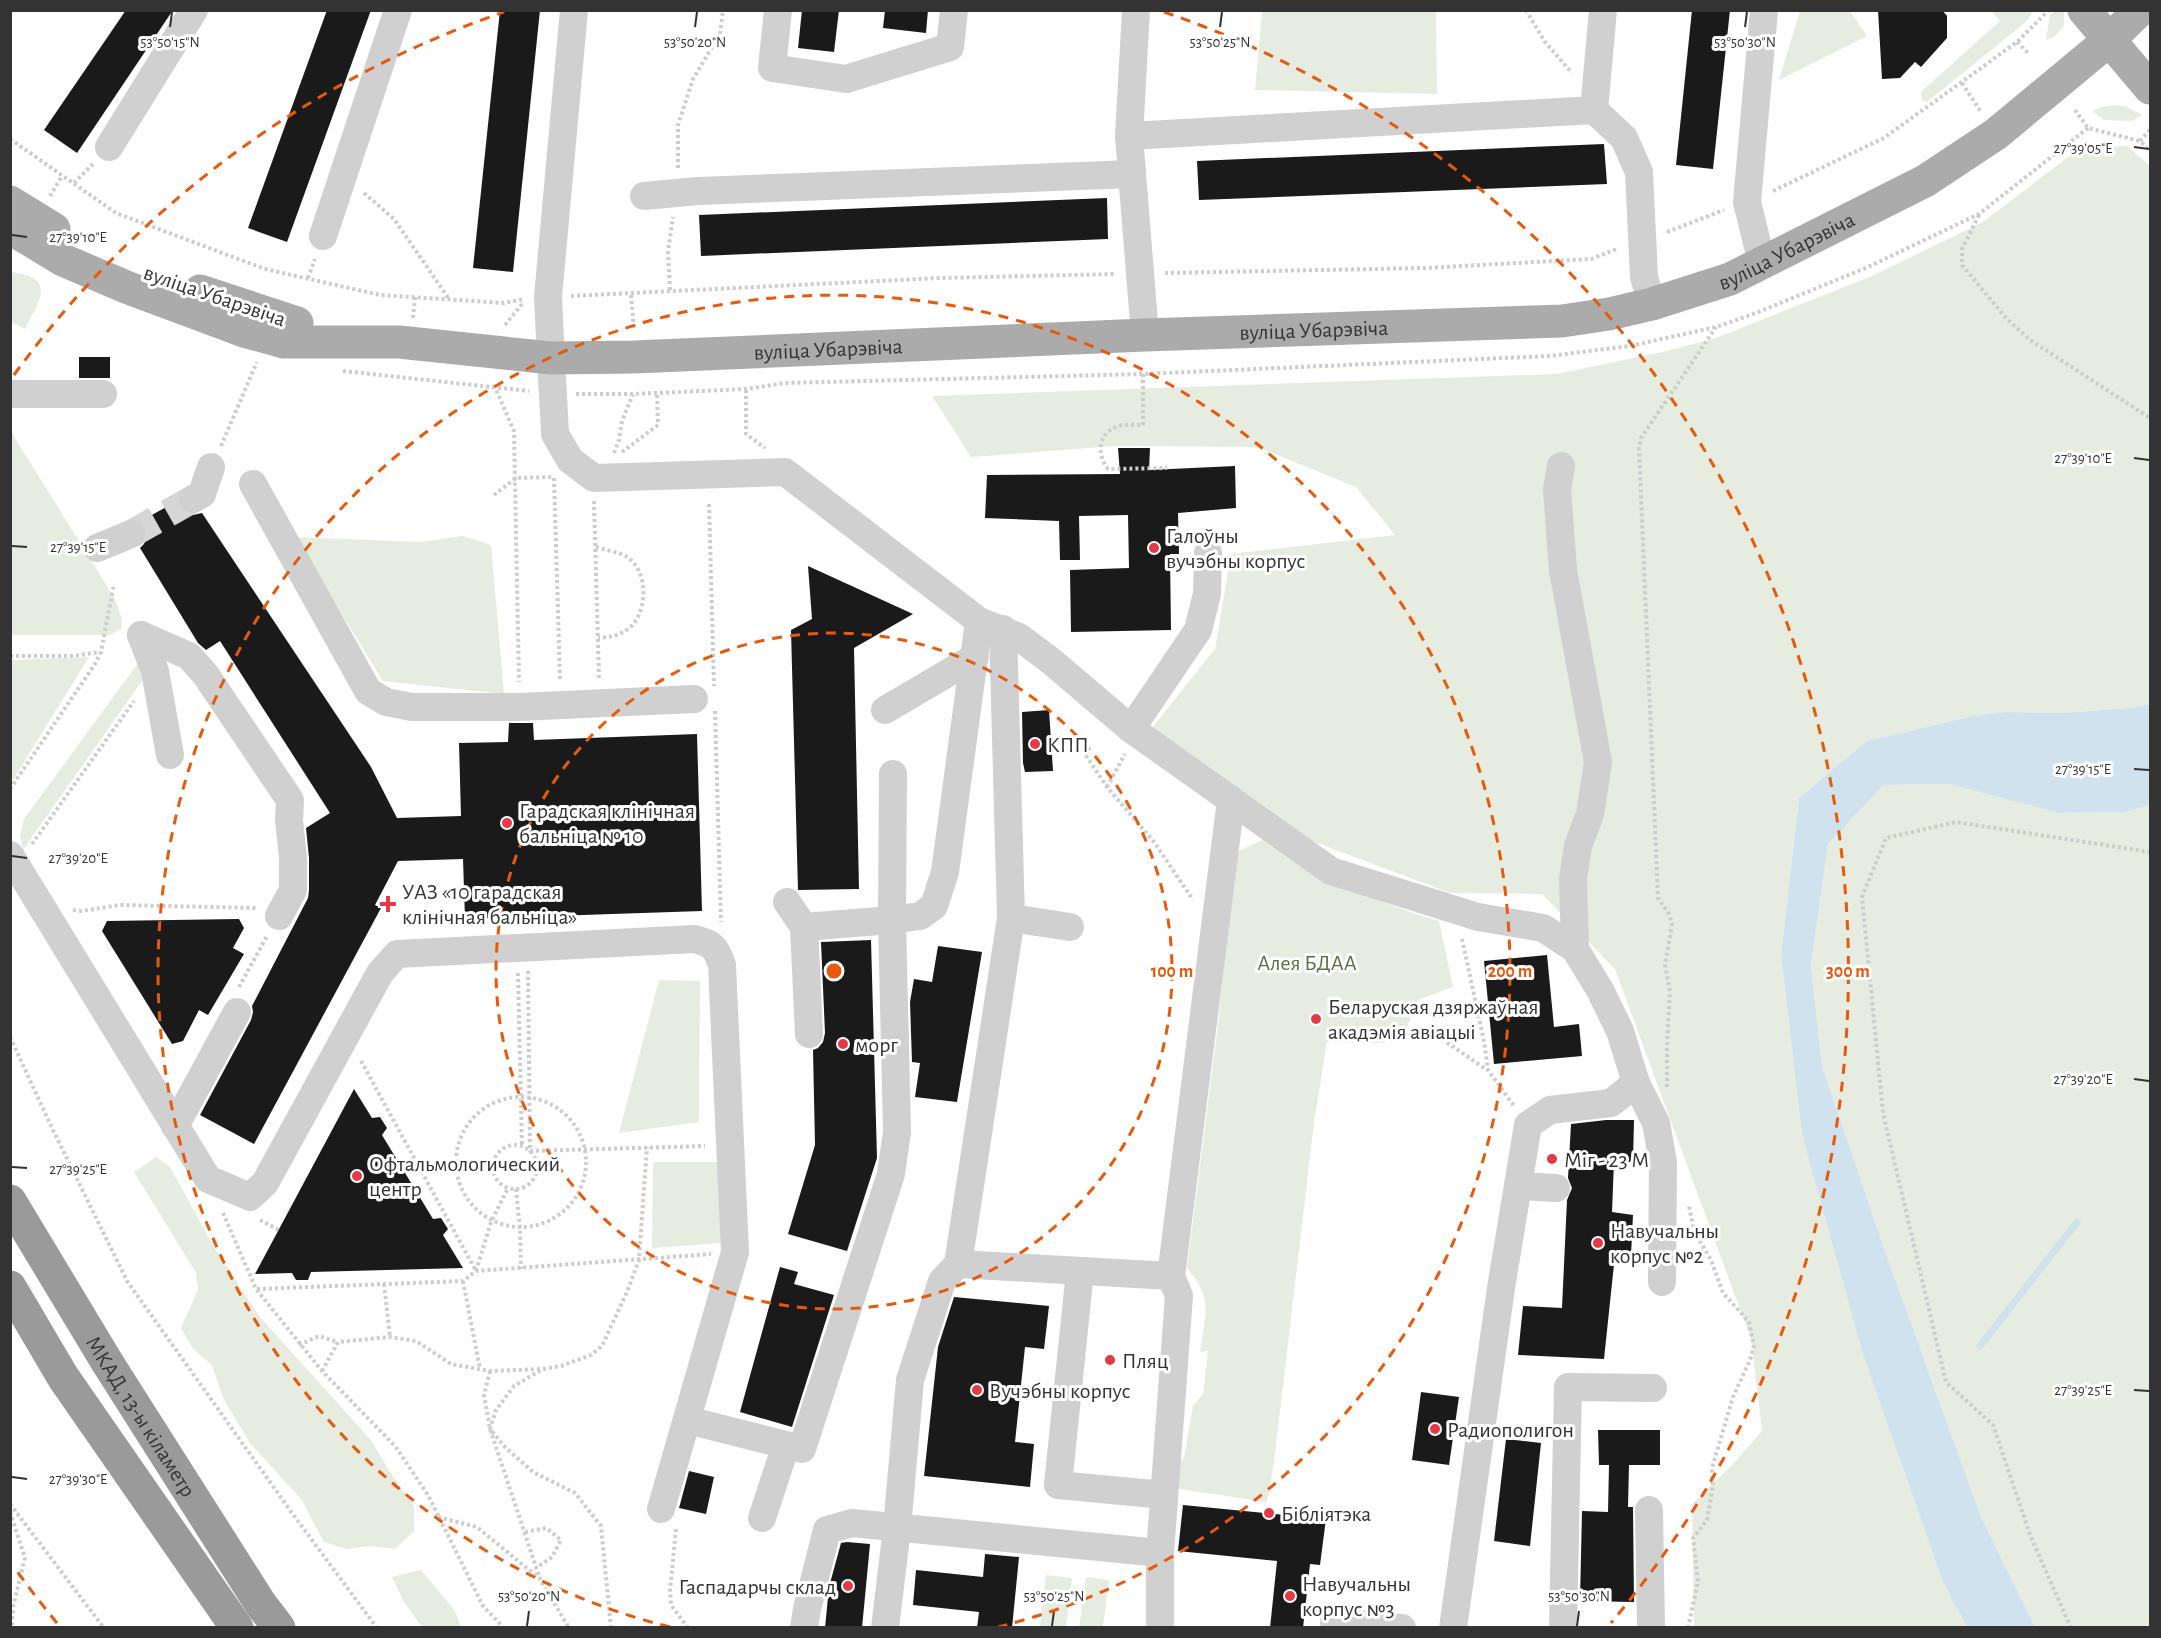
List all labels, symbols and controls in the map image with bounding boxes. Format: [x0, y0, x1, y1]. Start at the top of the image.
text: 53°50'15"N [140, 35, 200, 50]
text: 53°50'20"N [664, 35, 726, 50]
text: 53°50'25"N [1189, 35, 1251, 50]
text: 53°50'30"N [1714, 35, 1776, 50]
text: 27°39'05"E [2054, 141, 2112, 156]
street label: вуліца Убарэвіча [1716, 208, 1858, 294]
text: 27°39'10"E [49, 230, 107, 245]
street label: вуліца Убарэвіча [141, 261, 289, 331]
street label: вуліца Убарэвіча [1239, 317, 1389, 344]
street label: вуліца Убарэвіча [753, 335, 903, 364]
text: 27°39'10"E [2054, 451, 2112, 466]
place label: Галоўны вучэбны корпус [1166, 525, 1305, 572]
text: 27°39'15"E [50, 540, 106, 555]
marker: Галоўны вучэбны корпус [1147, 541, 1161, 555]
place label: КПП [1047, 734, 1089, 756]
marker: КПП [1028, 737, 1042, 751]
text: 27°39'15"E [2055, 762, 2111, 777]
place label: Гарадская клінічная бальніца № 10 [519, 800, 695, 847]
marker: Гарадская клінічная бальніца № 10 [500, 816, 514, 830]
text: 27°39'20"E [48, 851, 108, 866]
place label: УАЗ «10 гарадская клінічная бальніца» [402, 881, 577, 928]
marker: УАЗ «10 гарадская клінічная бальніца» [379, 895, 397, 913]
park label: Алея БДАА [1257, 952, 1357, 974]
centre of rings [824, 961, 844, 981]
text: 100 m [1151, 963, 1193, 981]
text: 200 m [1488, 963, 1532, 981]
text: 300 m [1826, 963, 1870, 981]
place label: Беларуская дзяржаўная акадэмія авіацыі [1328, 996, 1539, 1043]
marker: Беларуская дзяржаўная акадэмія авіацыі [1309, 1012, 1323, 1026]
place label: морг [855, 1034, 898, 1056]
marker: морг [836, 1037, 850, 1051]
text: 27°39'20"E [2053, 1072, 2113, 1087]
place label: Міг - 23 М [1564, 1149, 1649, 1171]
marker: Міг - 23 М [1545, 1152, 1559, 1166]
place label: Офтальмологический центр [369, 1153, 560, 1200]
text: 27°39'25"E [49, 1162, 107, 1177]
marker: Офтальмологический центр [350, 1169, 364, 1183]
place label: Навучальны корпус №2 [1610, 1220, 1719, 1267]
marker: Навучальны корпус №2 [1591, 1236, 1605, 1250]
street label: МКАД, 13-ы кіламетр [82, 1332, 200, 1501]
place label: Пляц [1122, 1350, 1169, 1372]
marker: Пляц [1103, 1353, 1117, 1367]
place label: Вучэбны корпус [989, 1380, 1131, 1402]
marker: Вучэбны корпус [970, 1383, 984, 1397]
text: 27°39'25"E [2054, 1383, 2112, 1398]
place label: Радиополигон [1447, 1419, 1574, 1441]
marker: Радиополигон [1428, 1422, 1442, 1436]
text: 27°39'30"E [49, 1472, 107, 1487]
place label: Бібліятэка [1281, 1503, 1371, 1525]
marker: Бібліятэка [1262, 1506, 1276, 1520]
place label: Навучальны корпус №3 [1302, 1573, 1411, 1620]
place label: Гаспадарчы склад [678, 1576, 836, 1598]
marker: Гаспадарчы склад [841, 1579, 855, 1593]
text: 53°50'20"N [498, 1589, 560, 1604]
text: 53°50'25"N [1023, 1589, 1085, 1604]
marker: Навучальны корпус №3 [1283, 1589, 1297, 1603]
text: 53°50'30"N [1548, 1589, 1610, 1604]

